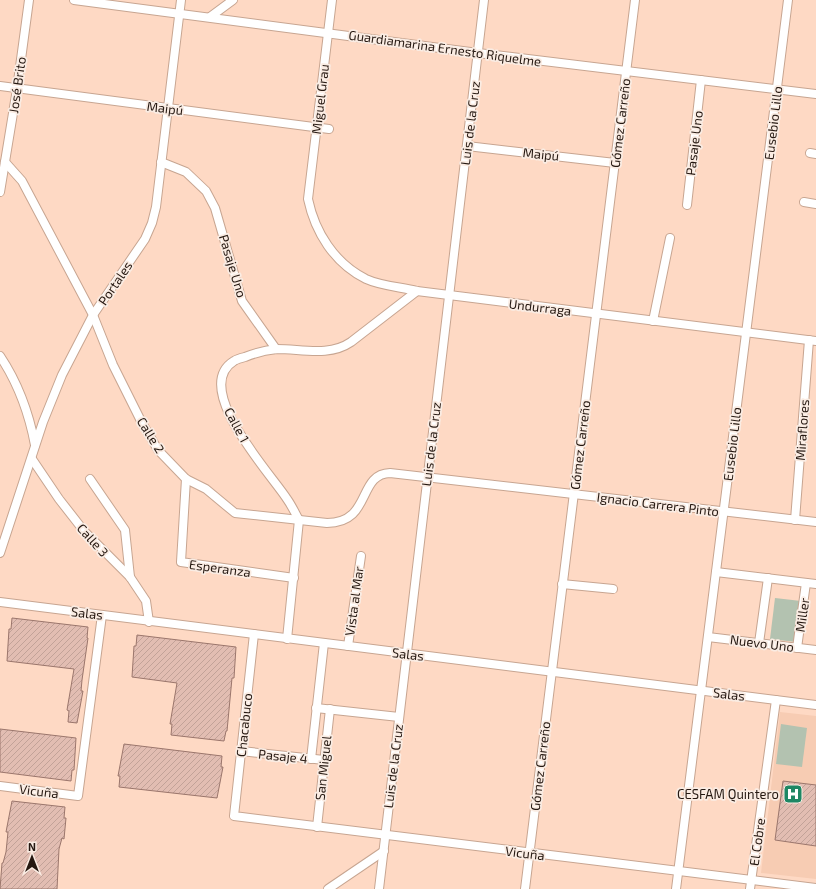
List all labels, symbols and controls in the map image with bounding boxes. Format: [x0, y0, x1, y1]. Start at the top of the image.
street label: Guardiamarina Ernesto Riquelme [348, 27, 542, 69]
street label: José Brito [5, 56, 29, 114]
street label: Miguel Grau [308, 63, 332, 135]
street label: Gómez Carreño [607, 77, 633, 169]
street label: Luis de la Cruz [457, 80, 483, 166]
street label: Eusebio Lillo [761, 85, 785, 161]
street label: Maipú [146, 98, 184, 118]
street label: Pasaje Uno [682, 110, 706, 176]
street label: Maipú [522, 144, 560, 164]
street label: Pasaje Uno [216, 232, 250, 300]
street label: Portales [94, 258, 136, 308]
street label: Undurraga [508, 295, 572, 319]
street label: Gómez Carreño [567, 399, 593, 491]
street label: Miraflores [792, 399, 812, 461]
street label: Luis de la Cruz [418, 401, 444, 487]
street label: Calle 1 [221, 405, 253, 445]
street label: Eusebio Lillo [720, 406, 744, 482]
street label: Calle 2 [134, 414, 168, 456]
street label: Ignacio Carrera Pinto [596, 489, 720, 519]
street label: Calle 3 [74, 520, 112, 560]
street label: Esperanza [188, 556, 252, 580]
street label: Vista al Mar [341, 565, 367, 637]
street label: Miller [792, 597, 812, 633]
street label: Salas [70, 603, 104, 623]
street label: Nuevo Uno [729, 631, 795, 655]
street label: Salas [391, 644, 425, 664]
street label: Salas [712, 684, 746, 704]
street label: Chacabuco [233, 692, 255, 758]
street label: Gómez Carreño [527, 720, 553, 812]
street label: Luis de la Cruz [380, 723, 406, 809]
street label: San Miguel [312, 735, 334, 801]
street label: Pasaje 4 [257, 745, 309, 767]
street label: Vicuña [18, 781, 60, 801]
hospital icon: CESFAM Quintero [782, 783, 804, 805]
place label: CESFAM Quintero [677, 786, 779, 802]
street label: El Cobre [746, 817, 768, 867]
north arrow [12, 837, 52, 877]
text: N [28, 840, 36, 853]
street label: Vicuña [504, 843, 546, 863]

